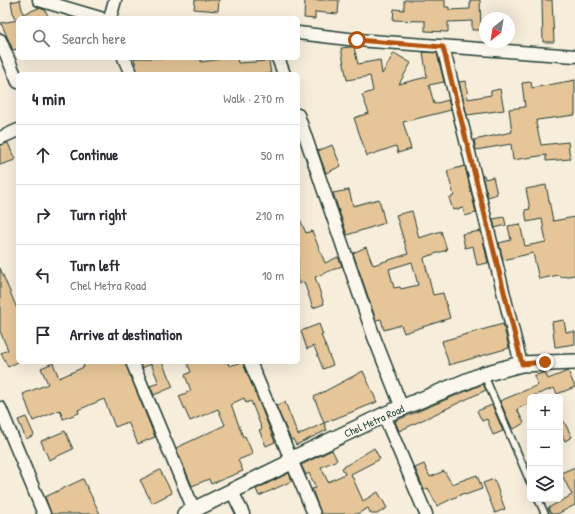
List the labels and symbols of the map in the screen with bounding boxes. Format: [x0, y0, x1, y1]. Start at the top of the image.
north arrow [479, 12, 515, 48]
route start [348, 31, 366, 49]
route end [536, 353, 554, 371]
street label: Chel Metra Road [342, 401, 407, 440]

